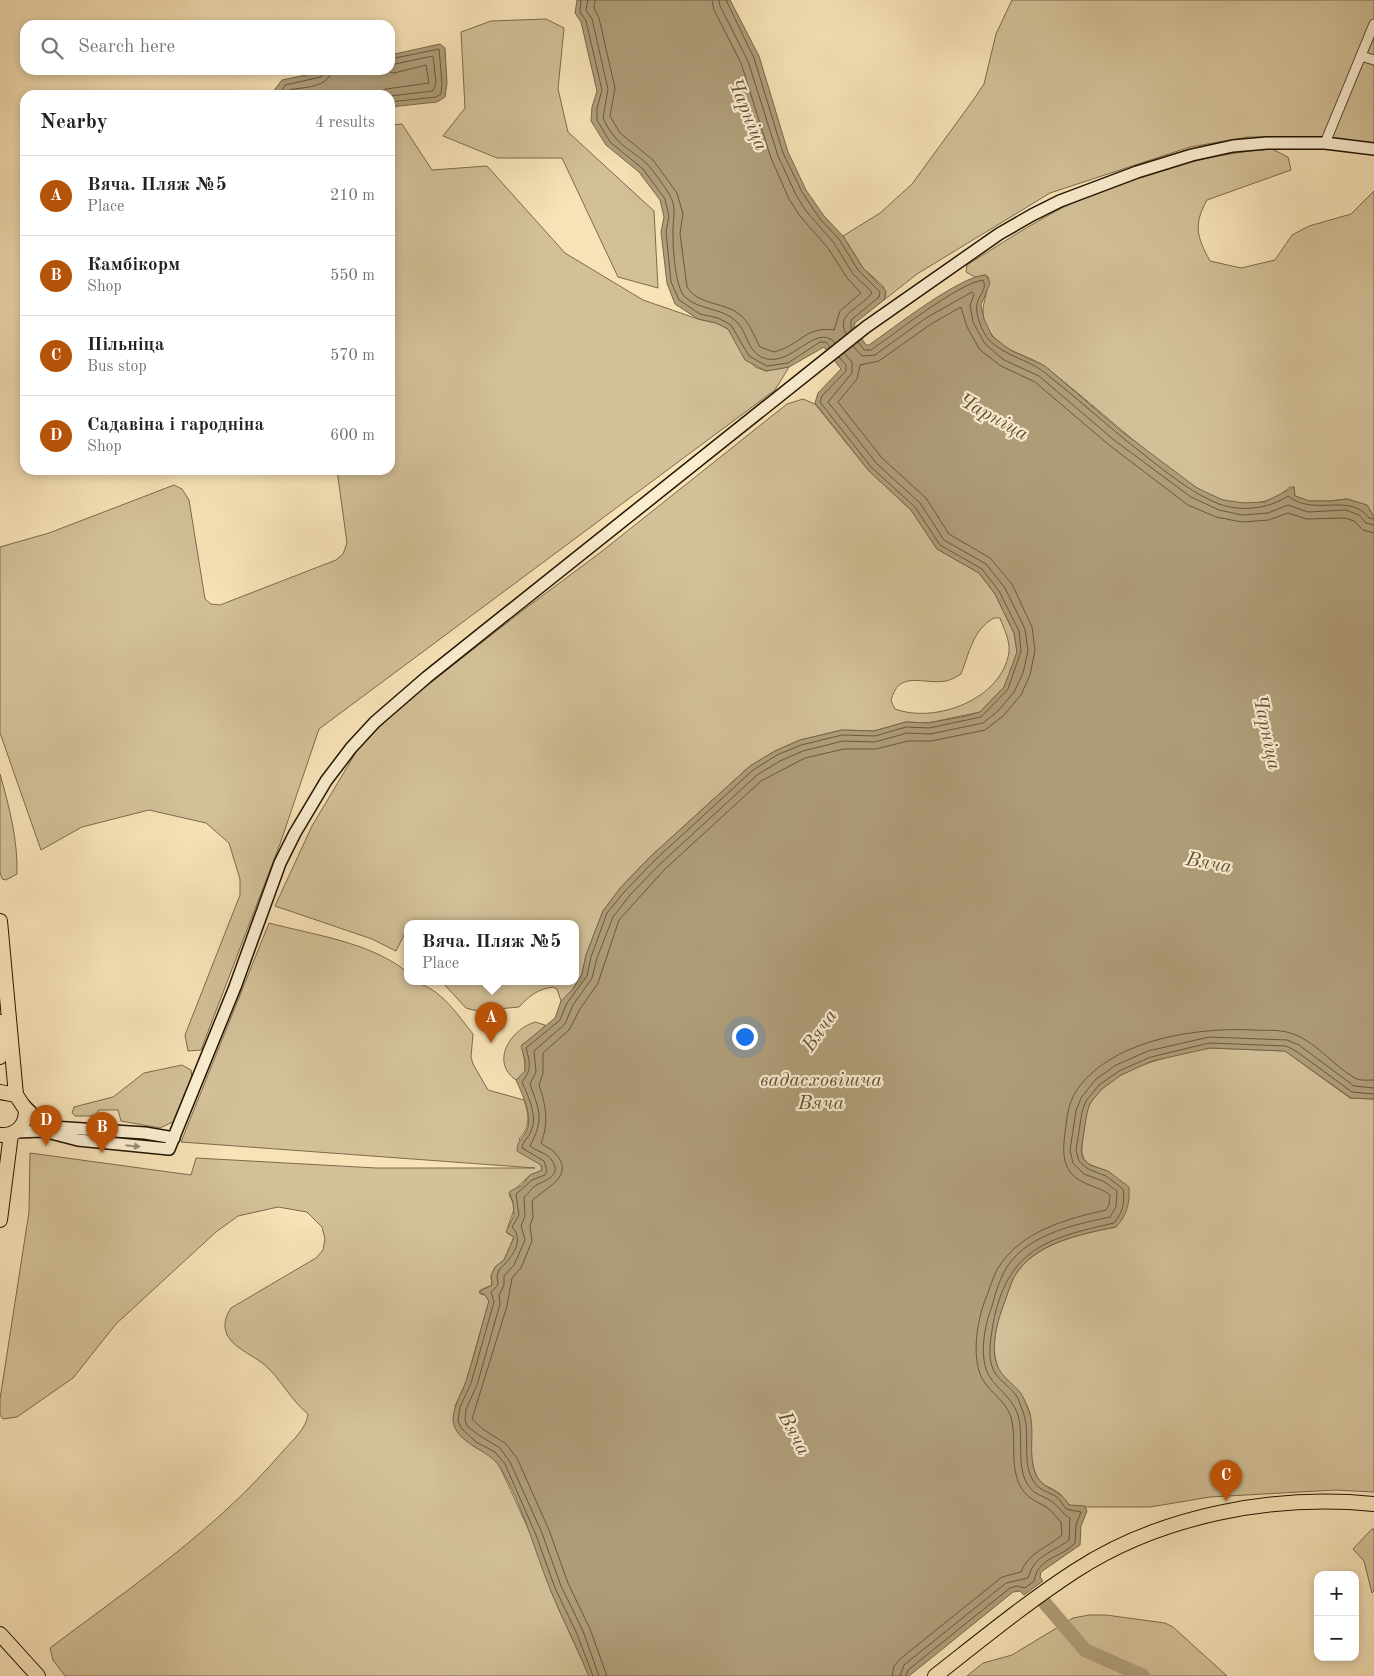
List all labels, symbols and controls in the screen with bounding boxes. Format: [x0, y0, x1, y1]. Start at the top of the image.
search box [20, 20, 395, 75]
icon: search [38, 34, 66, 62]
text: Search here [78, 38, 175, 57]
water label: Чарніца [724, 76, 771, 154]
text: Nearby [40, 112, 108, 133]
text: 4 results [315, 115, 375, 131]
text: Вяча. Пляж №5 [87, 176, 227, 195]
text: A [50, 188, 62, 204]
text: 210 m [330, 188, 375, 204]
text: Place [87, 199, 124, 215]
text: Камбікорм [87, 256, 180, 275]
text: B [50, 268, 62, 284]
text: 550 m [330, 268, 375, 284]
text: Shop [87, 279, 122, 295]
text: Пільніца [87, 336, 164, 355]
text: C [51, 348, 61, 364]
text: 570 m [330, 348, 375, 364]
text: Bus stop [87, 359, 147, 375]
water label: Чарніца [955, 391, 1031, 445]
text: Садавіна і гародніна [87, 416, 264, 435]
text: D [50, 428, 62, 444]
text: 600 m [330, 428, 375, 444]
text: Shop [87, 439, 122, 455]
water label: Чарніца [1248, 693, 1284, 772]
water label: Вяча [1183, 850, 1233, 878]
popup [404, 920, 579, 985]
text: Вяча. Пляж №5 [422, 933, 561, 952]
text: Place [422, 956, 459, 972]
pin: A [475, 1002, 507, 1043]
water label: Вяча [799, 1006, 842, 1057]
your location [732, 1024, 758, 1050]
water label: вадасховішча Вяча [760, 1071, 882, 1114]
pin: D [30, 1105, 62, 1146]
pin: B [86, 1112, 118, 1153]
one-way arrow [125, 1142, 141, 1150]
water label: Вяча [773, 1408, 813, 1459]
pin: C [1210, 1460, 1242, 1501]
map controls [1314, 1571, 1359, 1661]
button: + [1314, 1571, 1359, 1616]
button: − [1314, 1616, 1359, 1661]

